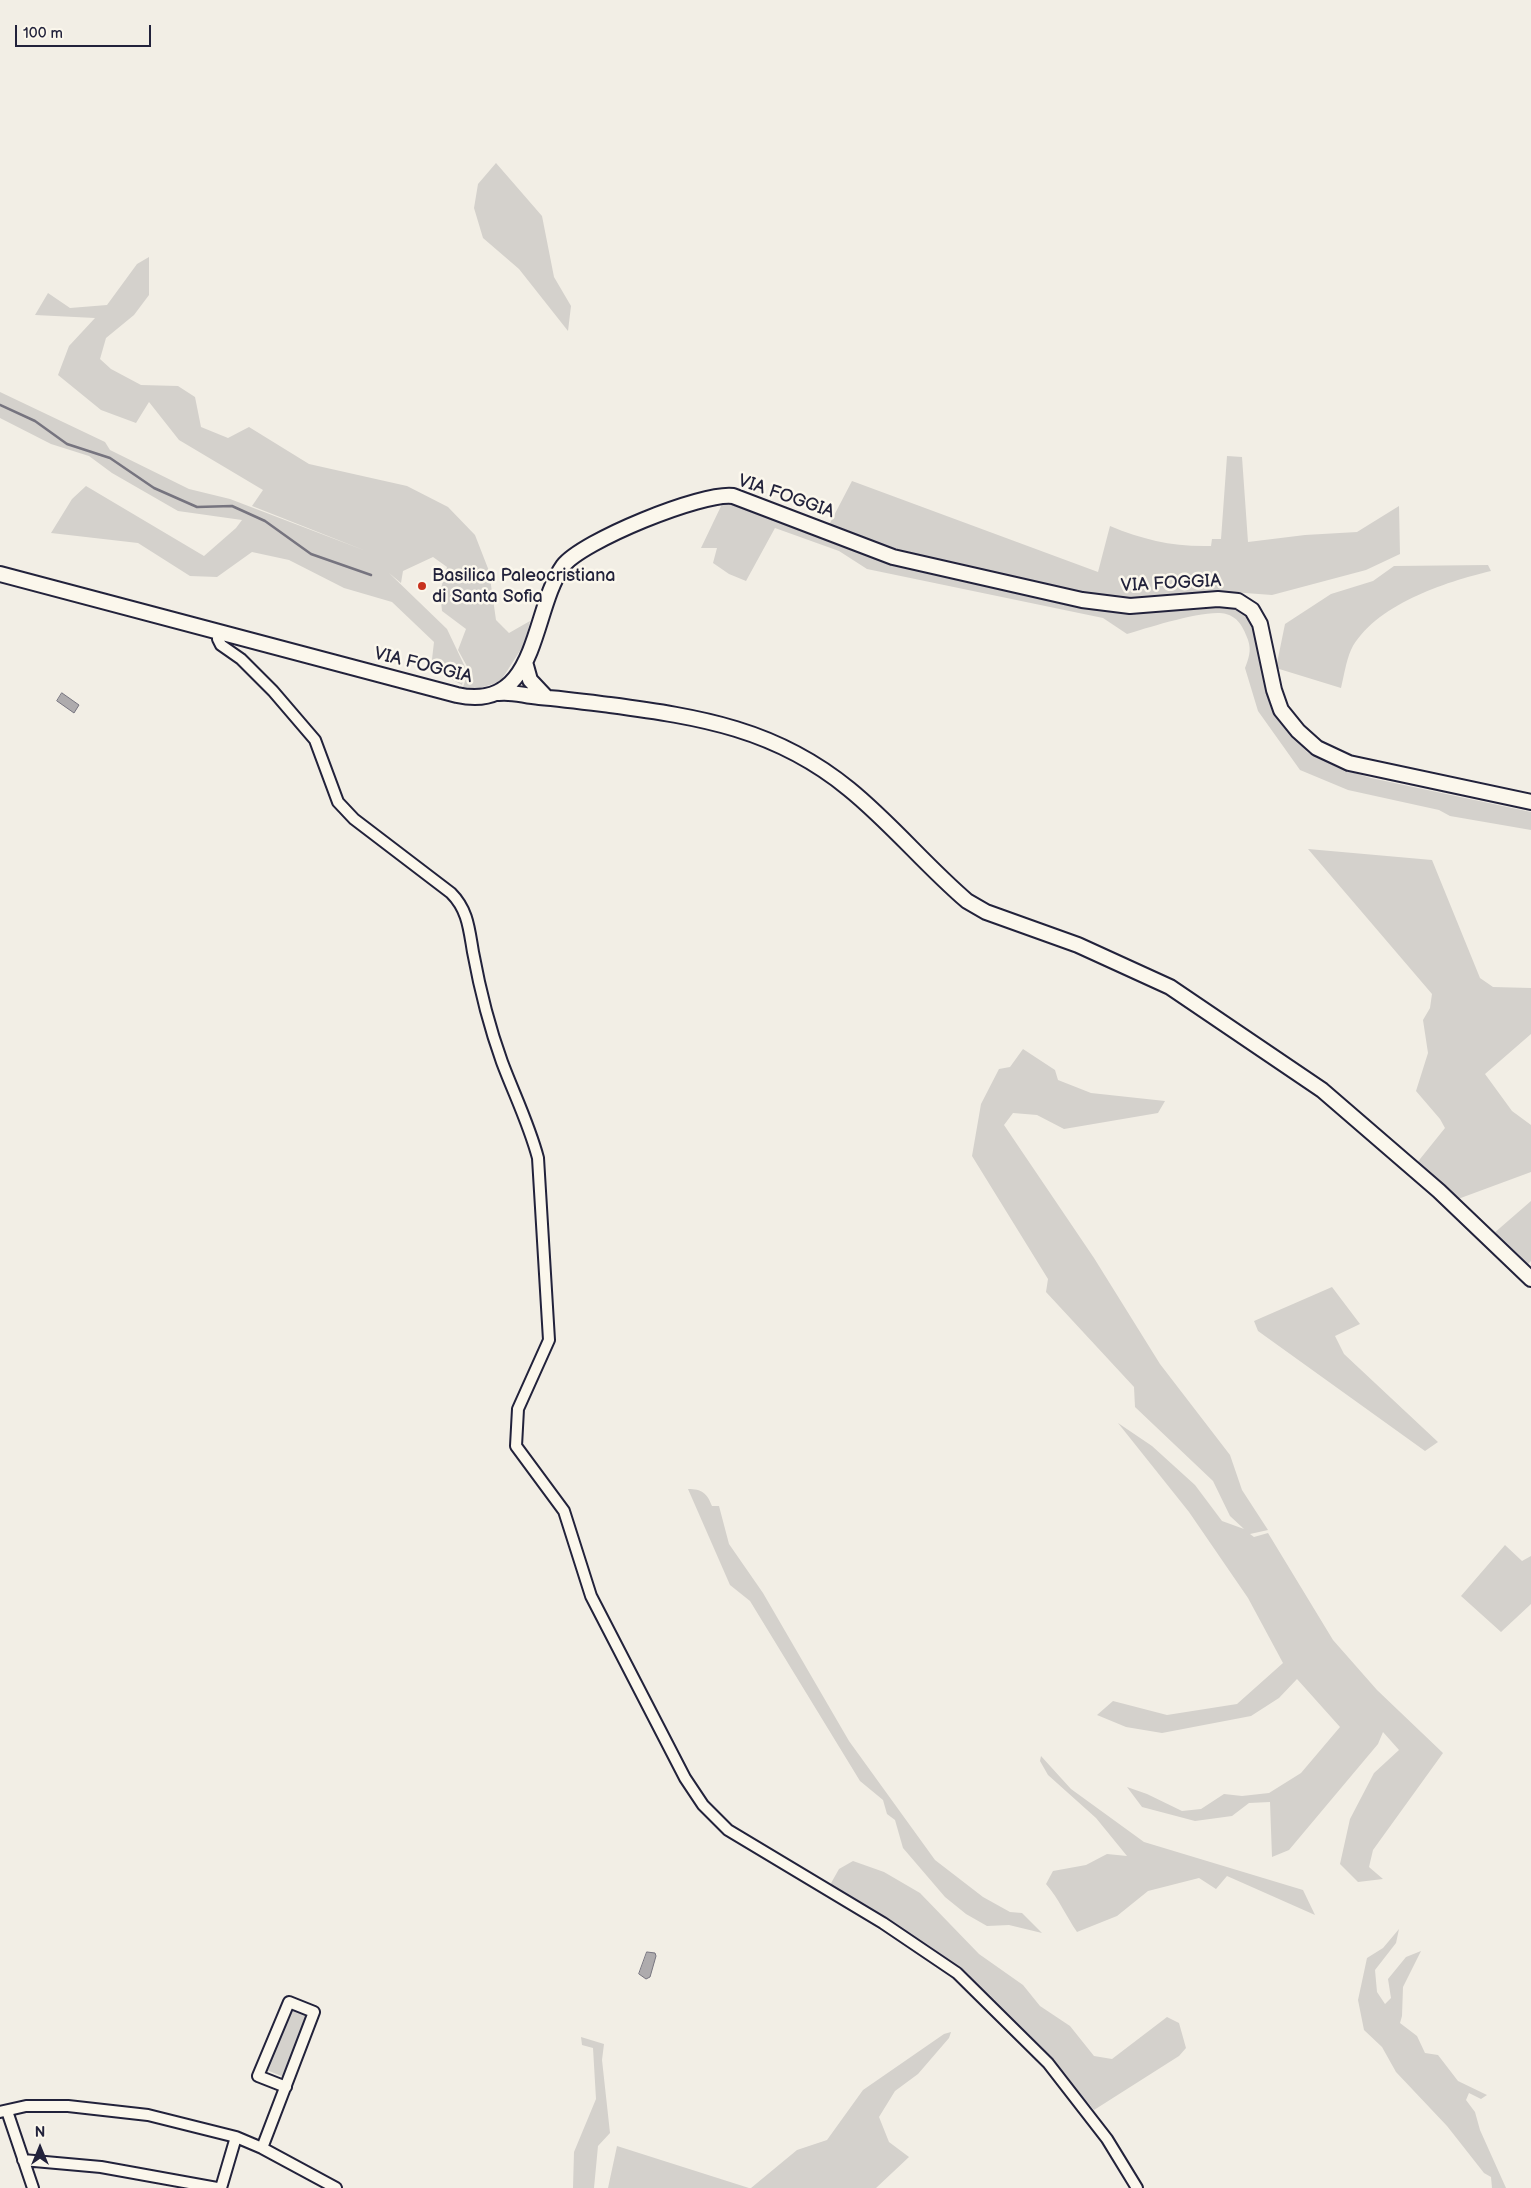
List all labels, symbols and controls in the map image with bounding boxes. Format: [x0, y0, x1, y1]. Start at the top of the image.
scale bar [18, 15, 154, 47]
text: 100 m [23, 24, 63, 43]
street label: VIA FOGGIA [735, 470, 837, 524]
place label: Basilica Paleocristiana di Santa Sofia [432, 565, 616, 608]
street label: VIA FOGGIA [1120, 571, 1222, 597]
marker: Basilica Paleocristiana di Santa Sofia [416, 580, 428, 592]
street label: VIA FOGGIA [372, 643, 474, 689]
north arrow [15, 2123, 65, 2173]
text: N [35, 2124, 45, 2141]

